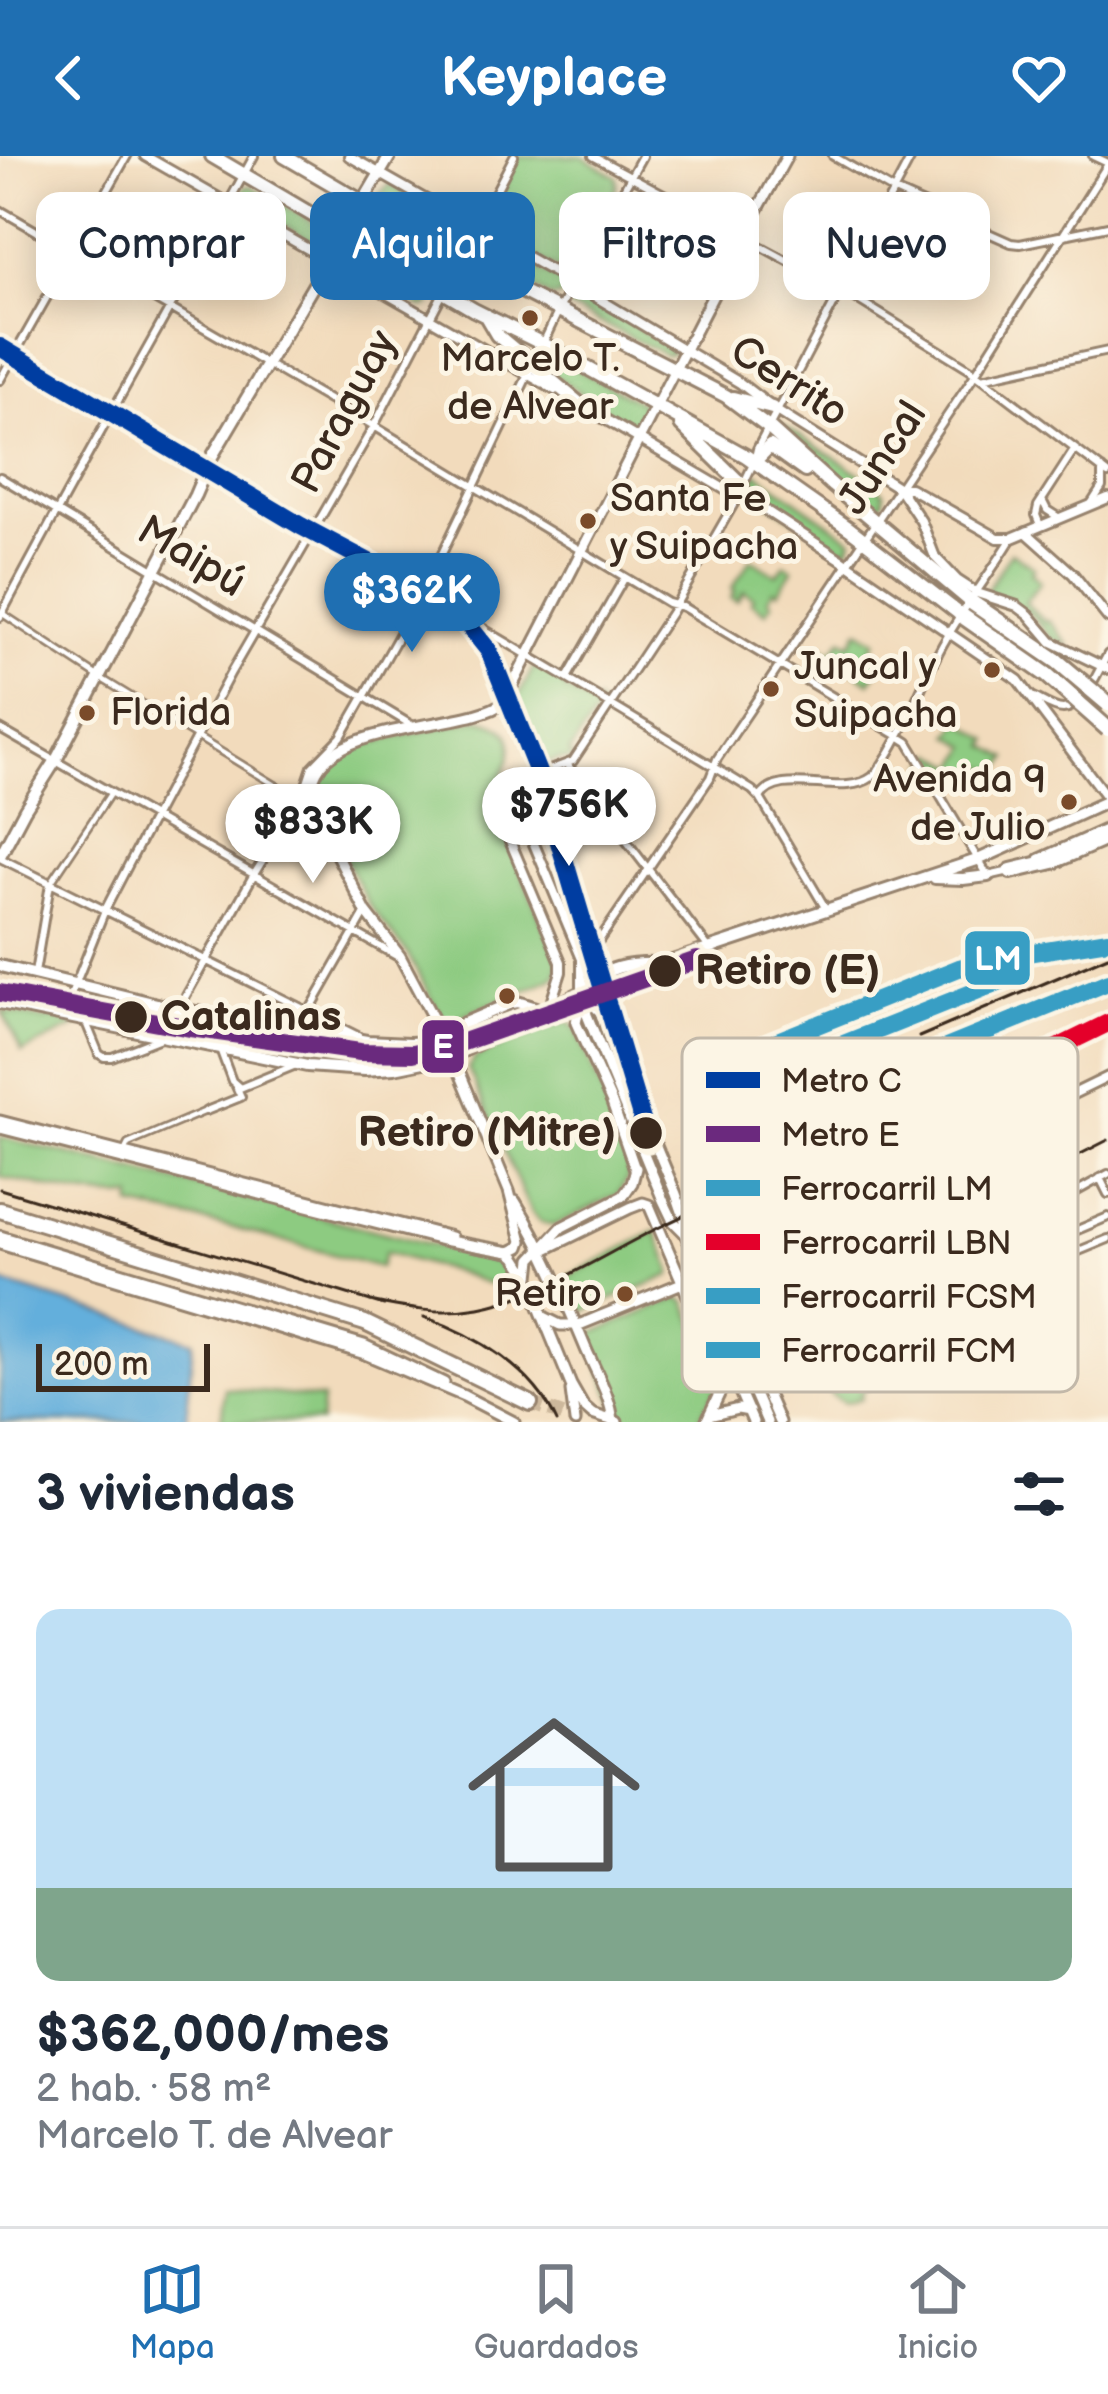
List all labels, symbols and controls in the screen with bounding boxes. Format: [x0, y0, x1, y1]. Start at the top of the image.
icon: back [36, 45, 102, 111]
icon: heart [1006, 45, 1072, 111]
text: Keyplace [441, 46, 667, 111]
chip: Comprar [36, 192, 286, 300]
chip: Alquilar [310, 192, 535, 300]
chip: Filtros [559, 192, 759, 300]
chip: Nuevo [783, 192, 990, 300]
marker: Marcelo T. de Alvear [519, 307, 541, 329]
street label: Paraguay [281, 322, 409, 502]
street label: Cerrito [720, 325, 858, 439]
place label: Marcelo T. de Alvear [440, 336, 620, 431]
street label: Juncal [828, 392, 938, 524]
place label: Santa Fe y Suipacha [609, 476, 798, 571]
street label: Maipú [128, 505, 254, 609]
marker: Santa Fe y Suipacha [577, 510, 599, 532]
pin: $362K [328, 553, 496, 655]
text: $362K [351, 568, 473, 615]
place label: Juncal y Suipacha [794, 644, 958, 739]
unlabelled marker [981, 659, 1003, 681]
marker: Juncal y Suipacha [760, 678, 782, 700]
place label: Florida [110, 690, 231, 737]
marker: Florida [76, 702, 98, 724]
place label: Avenida 9 de Julio [873, 757, 1046, 852]
pin: $756K [485, 767, 653, 869]
text: $756K [509, 782, 629, 829]
pin: $833K [229, 784, 397, 886]
marker: Avenida 9 de Julio [1058, 791, 1080, 813]
text: $833K [252, 799, 374, 846]
line badge: LM [963, 929, 1032, 987]
text: LM [974, 940, 1022, 980]
place label: Retiro (E) [695, 946, 880, 997]
marker: Retiro (E) [646, 952, 684, 990]
unlabelled marker [496, 985, 518, 1007]
place label: Catalinas [161, 992, 341, 1043]
marker: Catalinas [112, 998, 150, 1036]
line badge: E [420, 1018, 466, 1075]
text: E [432, 1028, 454, 1068]
legend [682, 1038, 1078, 1392]
text: Metro C [781, 1062, 902, 1102]
place label: Retiro (Mitre) [358, 1108, 616, 1159]
marker: Retiro (Mitre) [627, 1114, 665, 1152]
text: Metro E [781, 1116, 900, 1156]
text: Ferrocarril LM [781, 1170, 993, 1210]
text: Ferrocarril LBN [781, 1224, 1012, 1264]
place label: Retiro [495, 1271, 602, 1318]
text: Ferrocarril FCSM [781, 1278, 1037, 1318]
marker: Retiro [614, 1283, 636, 1305]
text: Ferrocarril FCM [781, 1332, 1017, 1372]
scale bar [36, 1338, 210, 1391]
text: 200 m [54, 1345, 148, 1385]
icon: filters [1006, 1461, 1072, 1527]
text: 3 viviendas [36, 1464, 295, 1525]
icon: home [446, 1687, 662, 1903]
text: $362,000/mes [36, 2005, 389, 2066]
text: 2 hab. · 58 m² [36, 2066, 272, 2113]
text: Marcelo T. de Alvear [36, 2113, 392, 2160]
tab: Mapa [130, 2256, 215, 2368]
tab: Guardados [474, 2256, 639, 2368]
tab: Inicio [898, 2256, 978, 2368]

